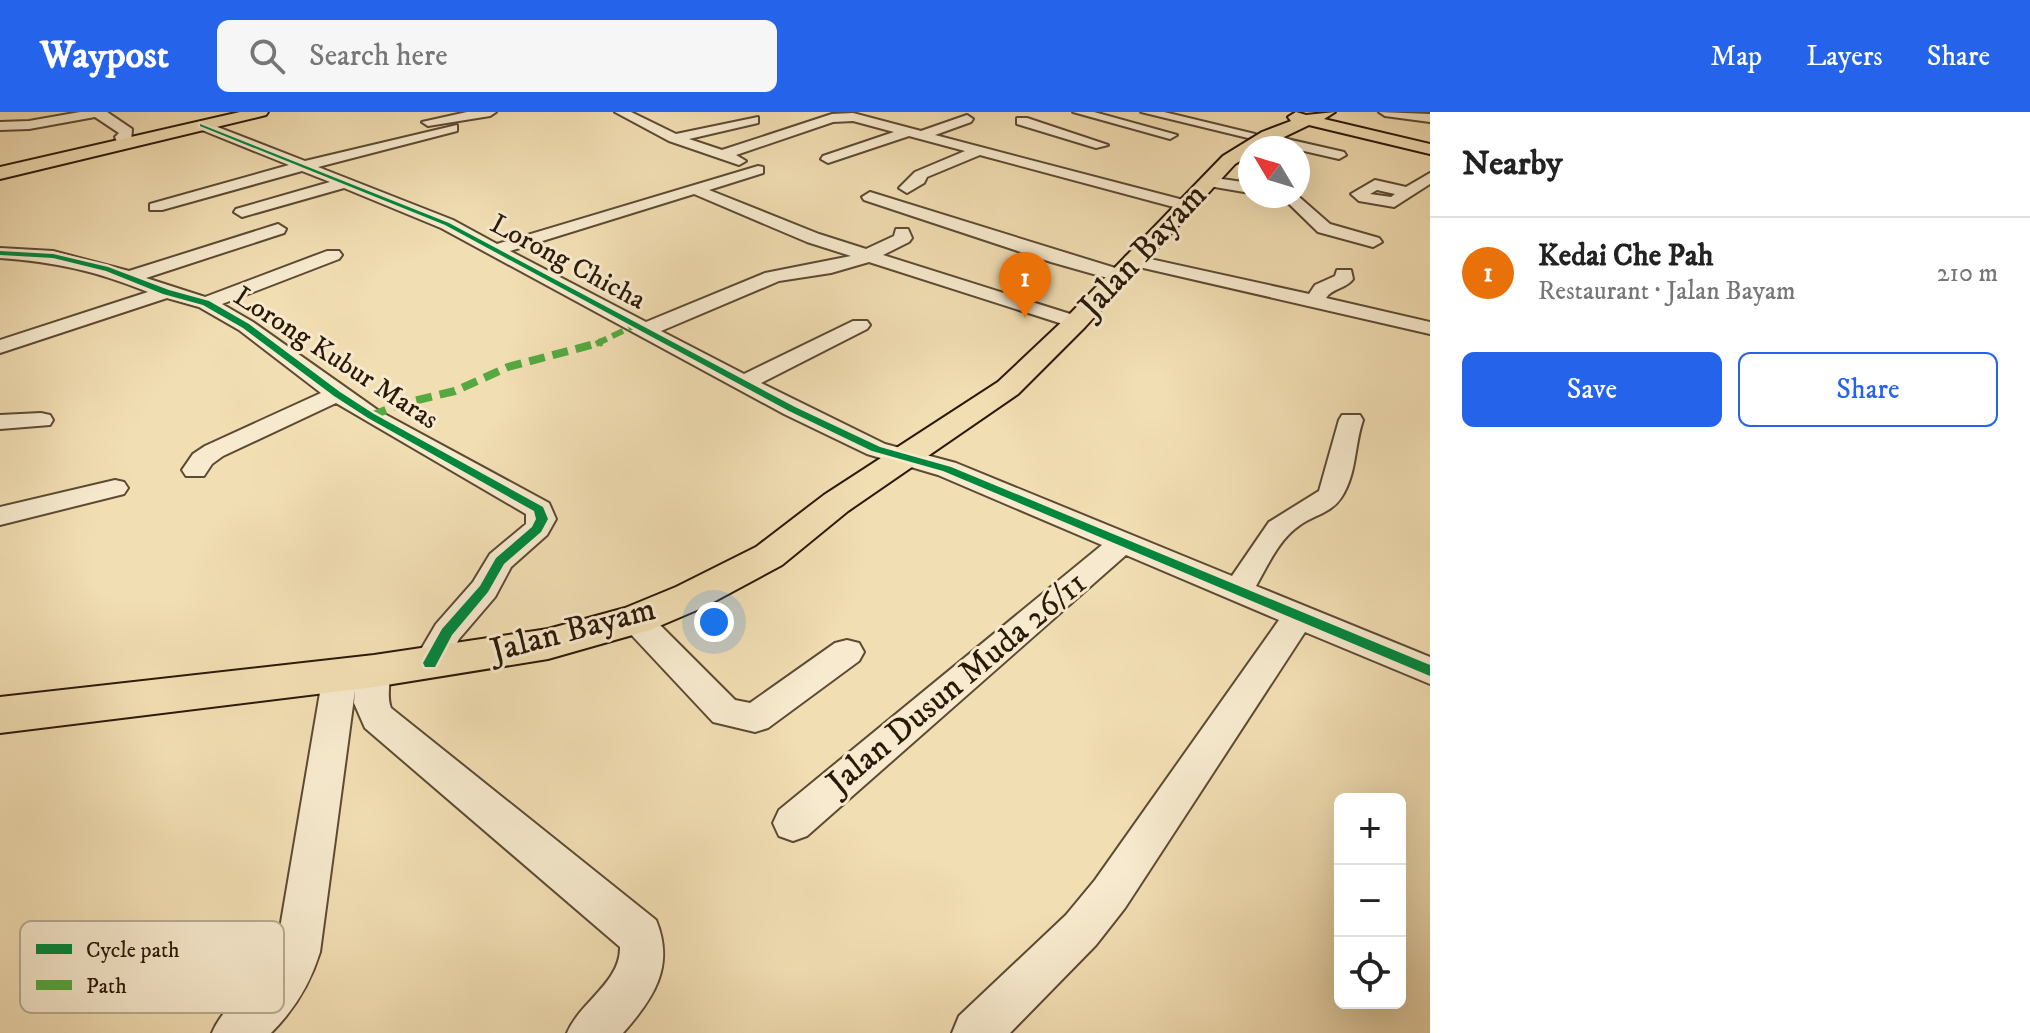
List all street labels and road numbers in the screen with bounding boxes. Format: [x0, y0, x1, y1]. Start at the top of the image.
street label: Jalan Bayam [1068, 175, 1216, 329]
street label: Lorong Chicha [484, 206, 652, 318]
street label: Lorong Kubur Maras [227, 279, 445, 437]
street label: Jalan Dusun Muda 26/11 [816, 562, 1095, 806]
street label: Jalan Bayam [483, 588, 660, 673]

